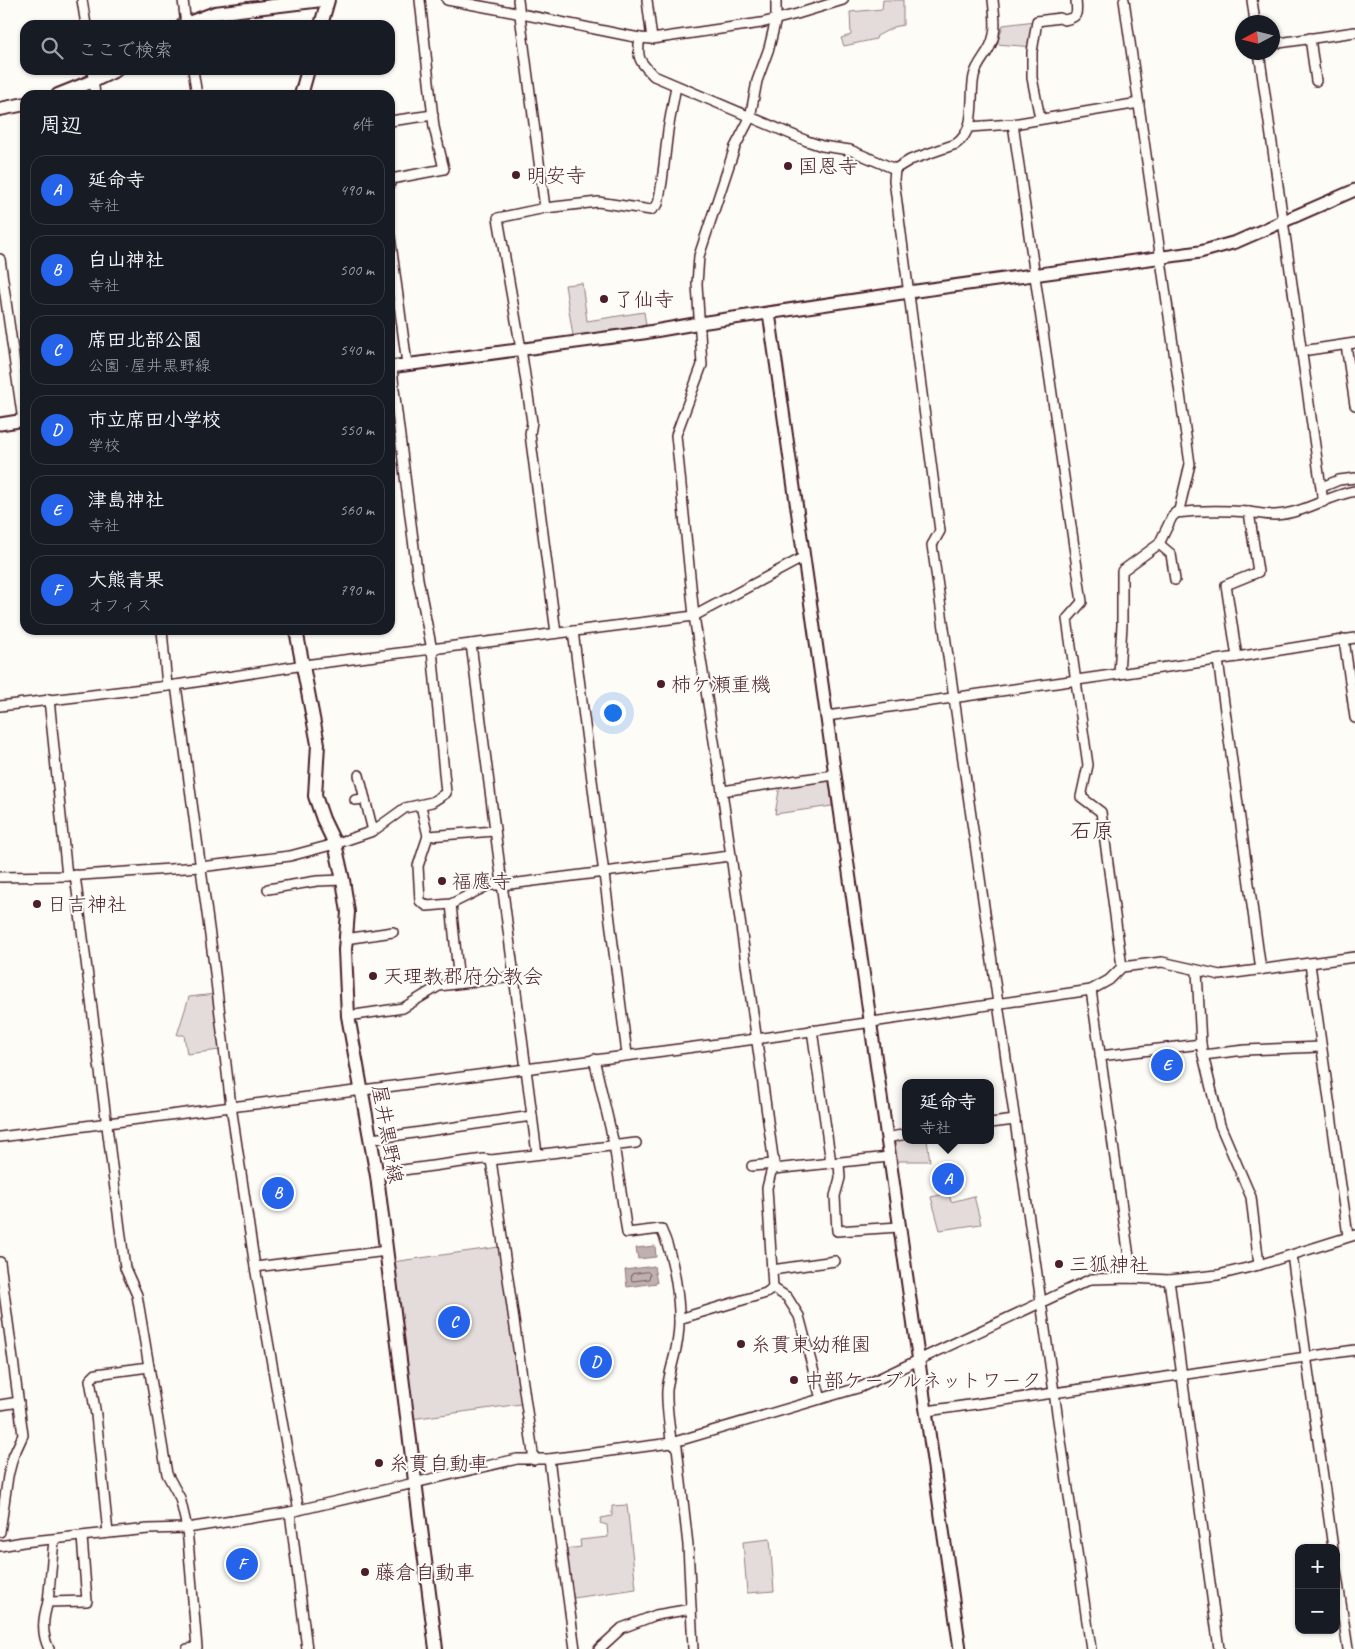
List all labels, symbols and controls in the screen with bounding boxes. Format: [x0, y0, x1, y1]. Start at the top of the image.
north arrow [1235, 15, 1280, 60]
search box [20, 20, 395, 75]
icon: search [38, 34, 66, 62]
text: ここで検索 [78, 38, 173, 62]
text: 周辺 [40, 112, 82, 138]
text: 6件 [352, 115, 375, 135]
place label: 国恩寺 [798, 154, 858, 179]
marker: 国恩寺 [782, 160, 794, 172]
place label: 明安寺 [526, 163, 586, 188]
text: 延命寺 [88, 168, 145, 192]
marker: 明安寺 [510, 169, 522, 181]
text: A [53, 180, 61, 200]
text: 490 m [340, 180, 374, 200]
text: 寺社 [88, 196, 120, 216]
text: 白山神社 [88, 248, 164, 272]
text: B [53, 260, 61, 280]
text: 500 m [340, 260, 374, 280]
text: 寺社 [88, 276, 120, 296]
place label: 了仙寺 [614, 287, 674, 312]
marker: 了仙寺 [598, 293, 610, 305]
text: 席田北部公園 [88, 328, 202, 352]
text: C [53, 340, 61, 360]
text: 540 m [340, 340, 374, 360]
text: 公園 · 屋井黒野線 [88, 356, 211, 376]
text: 市立席田小学校 [88, 408, 221, 432]
text: D [52, 420, 62, 440]
text: 550 m [340, 420, 374, 440]
text: 学校 [88, 436, 120, 456]
text: 津島神社 [88, 488, 164, 512]
text: E [53, 500, 61, 520]
text: 560 m [340, 500, 374, 520]
text: 寺社 [88, 516, 120, 536]
text: 大熊青果 [88, 568, 164, 592]
text: F [53, 580, 61, 600]
text: 790 m [340, 580, 374, 600]
text: オフィス [88, 596, 152, 616]
place label: 柿ケ瀬重機 [671, 672, 771, 697]
marker: 柿ケ瀬重機 [655, 678, 667, 690]
your location [600, 700, 626, 726]
district label: 石原 [1070, 817, 1114, 845]
place label: 福應寺 [452, 869, 512, 894]
marker: 福應寺 [436, 875, 448, 887]
place label: 日吉神社 [47, 892, 127, 917]
marker: 日吉神社 [31, 898, 43, 910]
place label: 天理教郡府分教会 [383, 964, 543, 989]
marker: 天理教郡府分教会 [367, 970, 379, 982]
pin: E [1151, 1046, 1183, 1084]
popup [902, 1079, 994, 1144]
street label: 屋井黒野線 [367, 1083, 409, 1185]
text: 延命寺 [919, 1090, 977, 1114]
text: 寺社 [919, 1118, 952, 1138]
pin: A [932, 1160, 964, 1198]
pin: B [262, 1174, 294, 1212]
place label: 三狐神社 [1069, 1252, 1149, 1277]
marker: 三狐神社 [1053, 1258, 1065, 1270]
pin: C [438, 1303, 470, 1341]
place label: 糸貫東幼稚園 [751, 1332, 871, 1357]
marker: 糸貫東幼稚園 [735, 1338, 747, 1350]
pin: D [580, 1343, 612, 1381]
place label: 中部ケーブルネットワーク [804, 1368, 1042, 1393]
marker: 中部ケーブルネットワーク [788, 1374, 800, 1386]
place label: 糸貫自動車 [389, 1451, 489, 1476]
marker: 糸貫自動車 [373, 1457, 385, 1469]
map controls [1295, 1544, 1340, 1634]
button: + [1295, 1544, 1340, 1589]
pin: F [226, 1545, 258, 1583]
place label: 藤倉自動車 [375, 1560, 475, 1585]
marker: 藤倉自動車 [359, 1566, 371, 1578]
button: − [1295, 1589, 1340, 1634]

